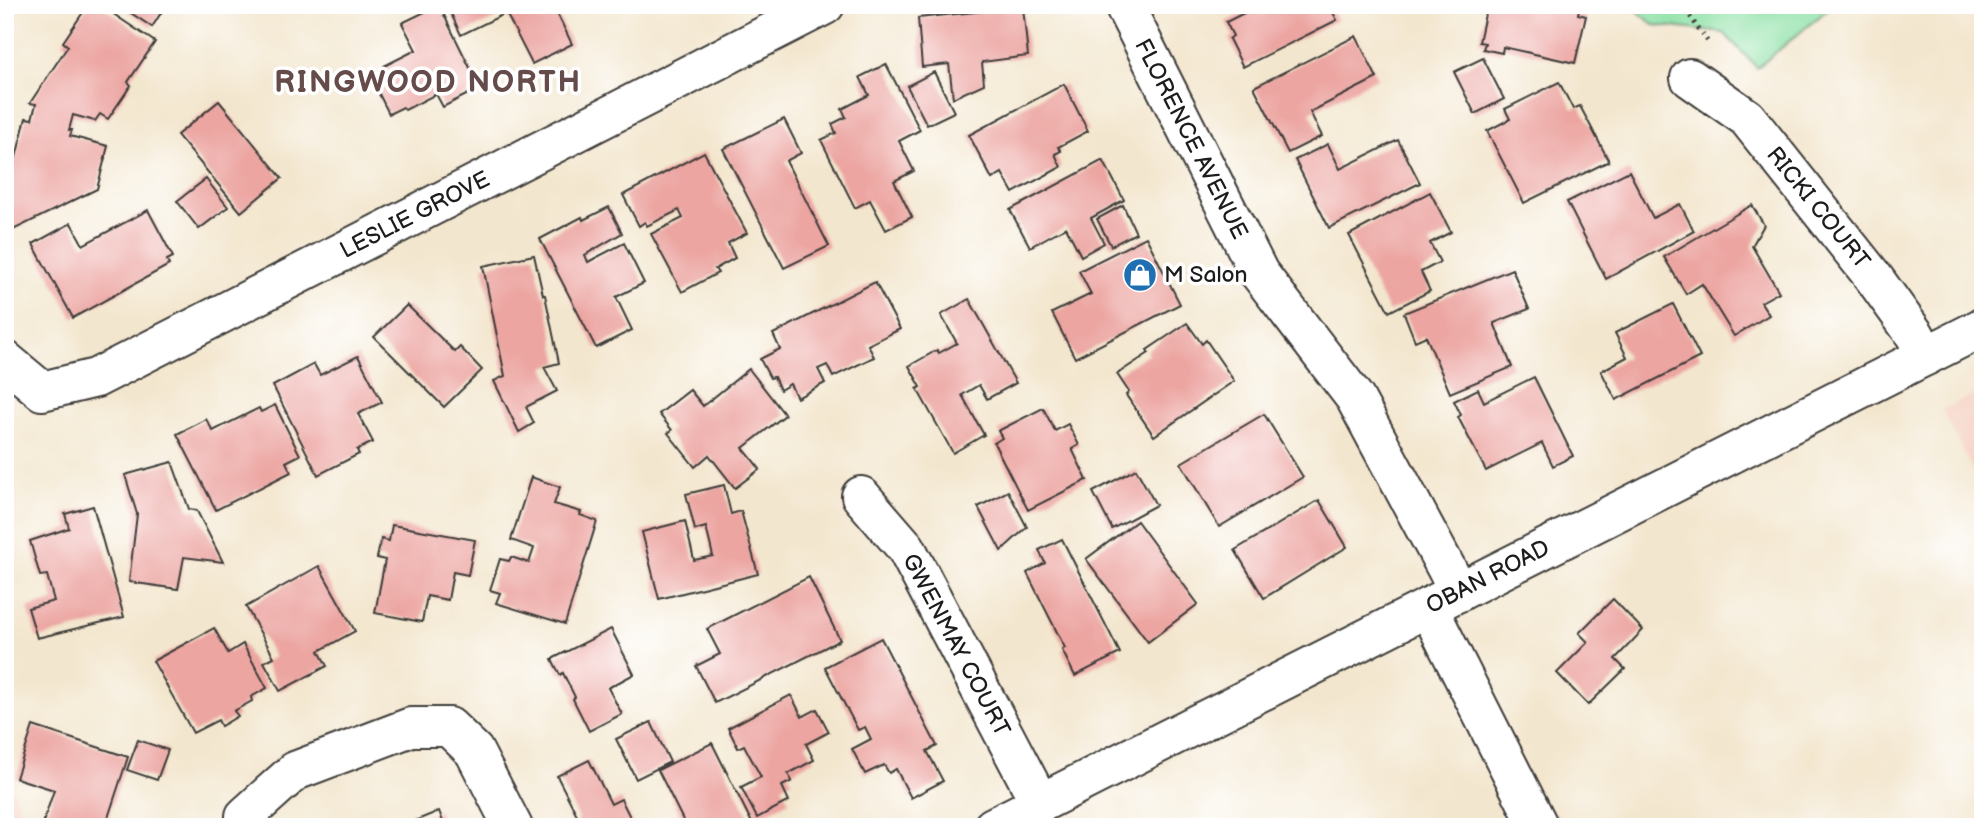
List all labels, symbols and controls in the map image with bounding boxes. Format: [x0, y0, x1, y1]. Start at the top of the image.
street label: FLORENCE AVENUE [1128, 34, 1254, 244]
district label: RINGWOOD NORTH [274, 65, 582, 101]
street label: RICKI COURT [1760, 141, 1876, 275]
street label: LESLIE GROVE [336, 165, 494, 265]
shop icon: M Salon [1121, 256, 1159, 294]
place label: M Salon [1164, 261, 1248, 289]
street label: OBAN ROAD [1422, 534, 1554, 620]
street label: GWENMAY COURT [896, 549, 1016, 741]

